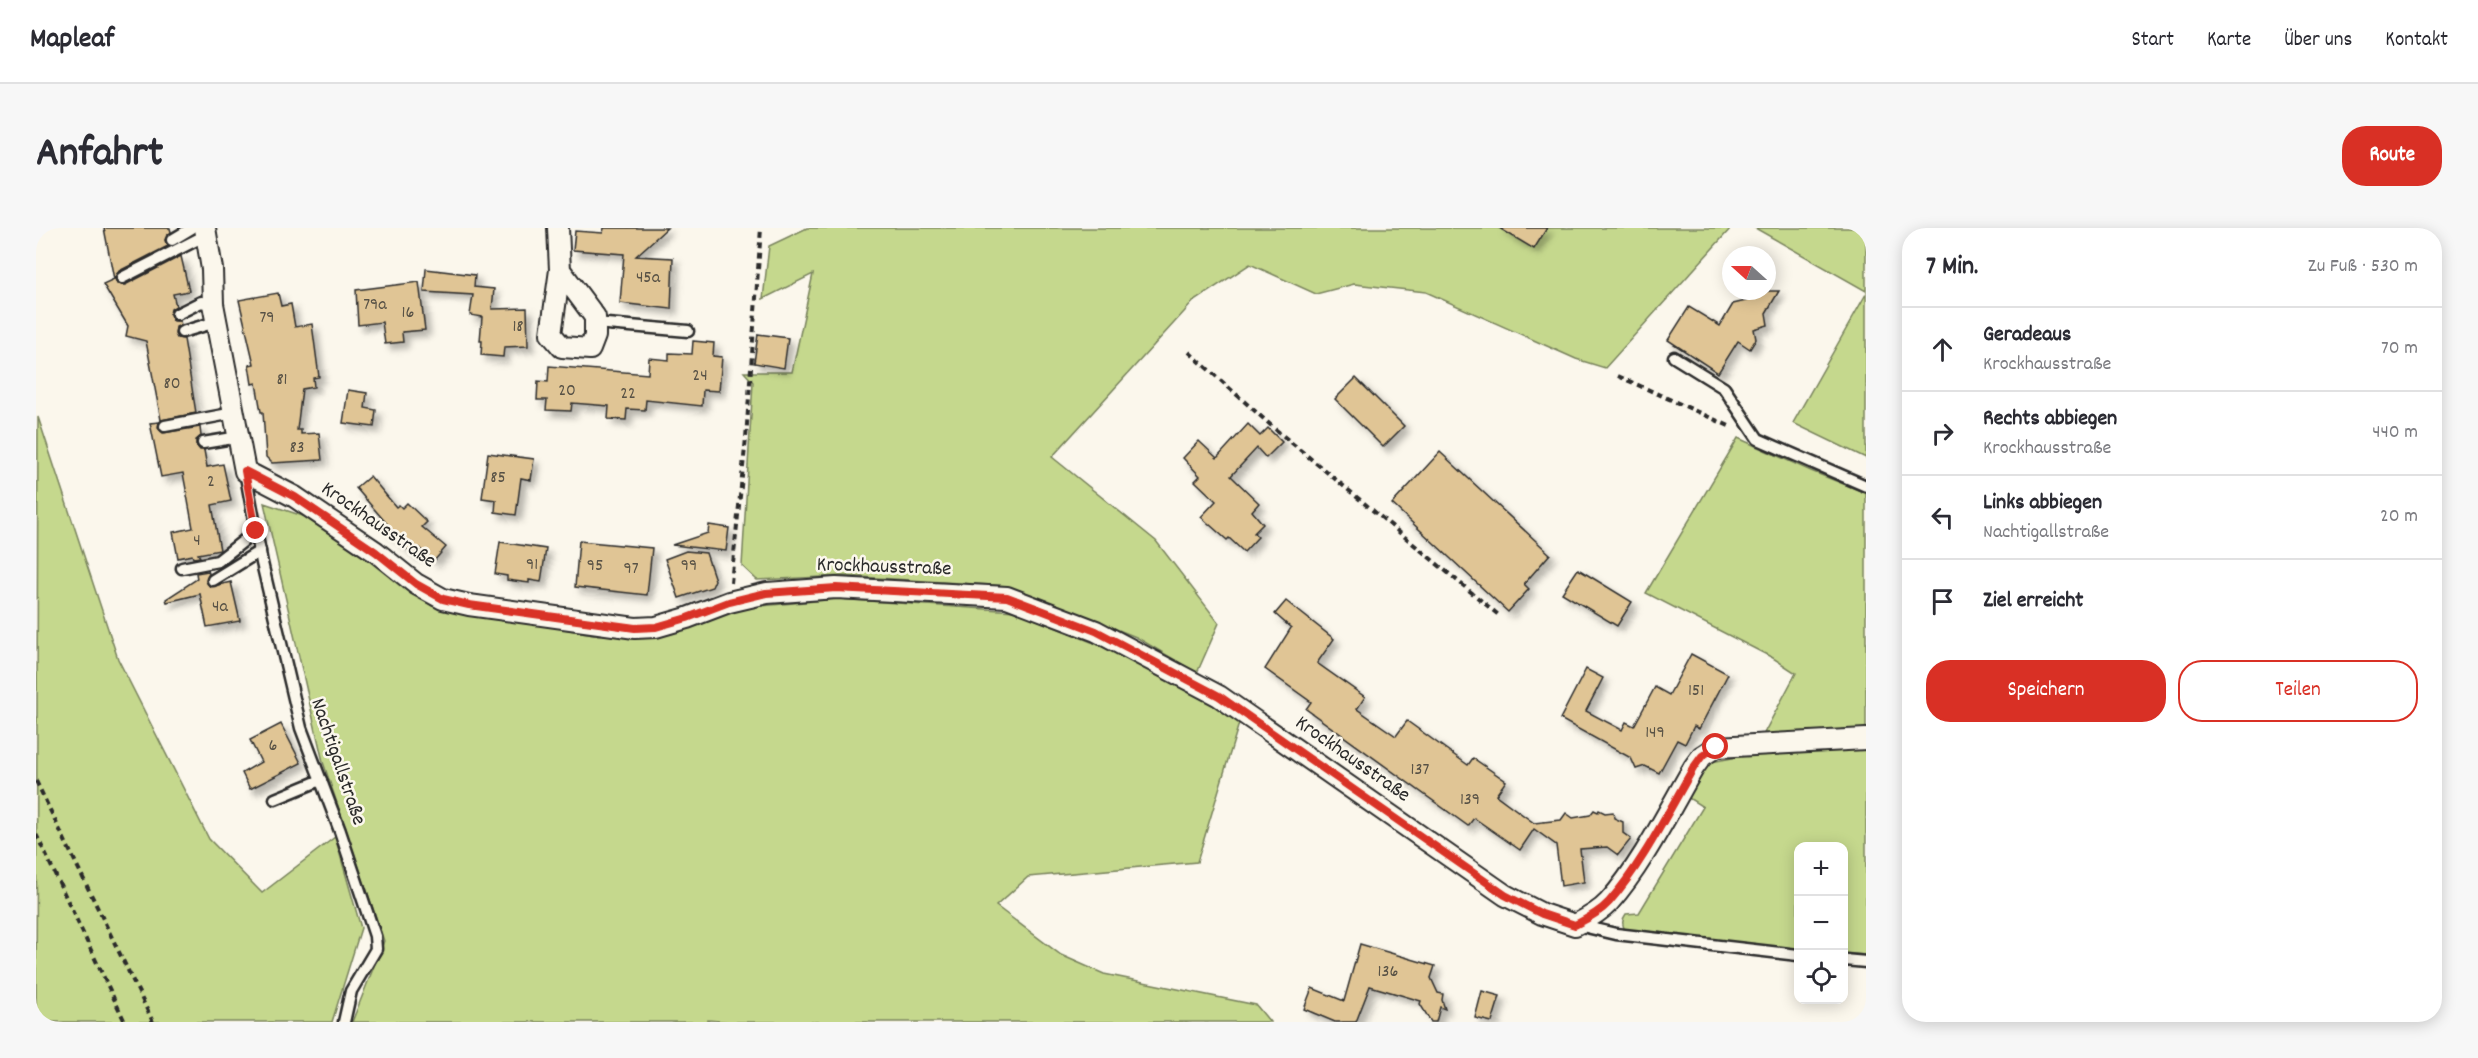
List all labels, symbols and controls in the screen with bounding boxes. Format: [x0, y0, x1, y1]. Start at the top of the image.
text: Mapleaf [30, 21, 114, 61]
text: Start [2132, 26, 2174, 56]
text: Karte [2207, 26, 2251, 56]
text: Über uns [2284, 26, 2352, 56]
text: Kontakt [2385, 26, 2448, 56]
text: Anfahrt [36, 126, 163, 186]
button: Route [2342, 126, 2442, 186]
north arrow [1722, 246, 1776, 300]
text: 7 Min. [1926, 249, 1978, 286]
text: Zu Fuß · 530 m [2308, 253, 2418, 281]
house number: 45a [636, 266, 661, 291]
house number: 79a [363, 293, 387, 318]
house number: 16 [402, 301, 414, 326]
house number: 79 [259, 306, 275, 331]
house number: 18 [512, 315, 524, 340]
text: Geradeaus [1983, 320, 2071, 351]
icon: ahead [1926, 333, 1959, 366]
text: 70 m [2381, 335, 2418, 363]
text: Krockhausstraße [1983, 351, 2111, 379]
house number: 24 [692, 364, 708, 389]
house number: 81 [276, 368, 288, 393]
house number: 80 [163, 372, 181, 397]
house number: 20 [558, 379, 576, 404]
house number: 22 [620, 382, 636, 407]
text: Rechts abbiegen [1983, 404, 2117, 435]
icon: right [1926, 417, 1959, 450]
text: 440 m [2372, 419, 2418, 447]
text: Krockhausstraße [1983, 435, 2111, 463]
house number: 83 [289, 436, 305, 461]
house number: 85 [490, 466, 506, 491]
house number: 2 [207, 470, 215, 495]
street label: Krockhausstraße [314, 475, 442, 577]
text: Links abbiegen [1983, 488, 2102, 519]
icon: left [1926, 501, 1959, 534]
text: 20 m [2380, 503, 2418, 531]
route end [242, 517, 268, 543]
text: Nachtigallstraße [1983, 519, 2109, 547]
house number: 4 [193, 529, 201, 554]
street label: Krockhausstraße [816, 551, 952, 585]
house number: 91 [526, 553, 538, 578]
house number: 95 [587, 554, 603, 579]
house number: 99 [681, 554, 697, 579]
house number: 97 [623, 557, 639, 582]
icon: arrive [1926, 585, 1959, 618]
text: Ziel erreicht [1983, 586, 2083, 617]
house number: 4a [212, 595, 229, 620]
button: Speichern [1926, 660, 2166, 722]
button: Teilen [2178, 660, 2418, 722]
house number: 151 [1688, 679, 1704, 704]
street label: Nachtigallstraße [301, 695, 373, 829]
street label: Krockhausstraße [1288, 709, 1416, 811]
house number: 149 [1645, 721, 1665, 746]
route start [1702, 733, 1728, 759]
house number: 6 [269, 734, 277, 759]
house number: 137 [1411, 758, 1430, 783]
house number: 139 [1460, 788, 1480, 813]
map controls [1794, 842, 1848, 1004]
button: + [1794, 842, 1848, 896]
button: − [1794, 896, 1848, 950]
button: locate [1794, 950, 1848, 1004]
house number: 136 [1378, 960, 1398, 985]

